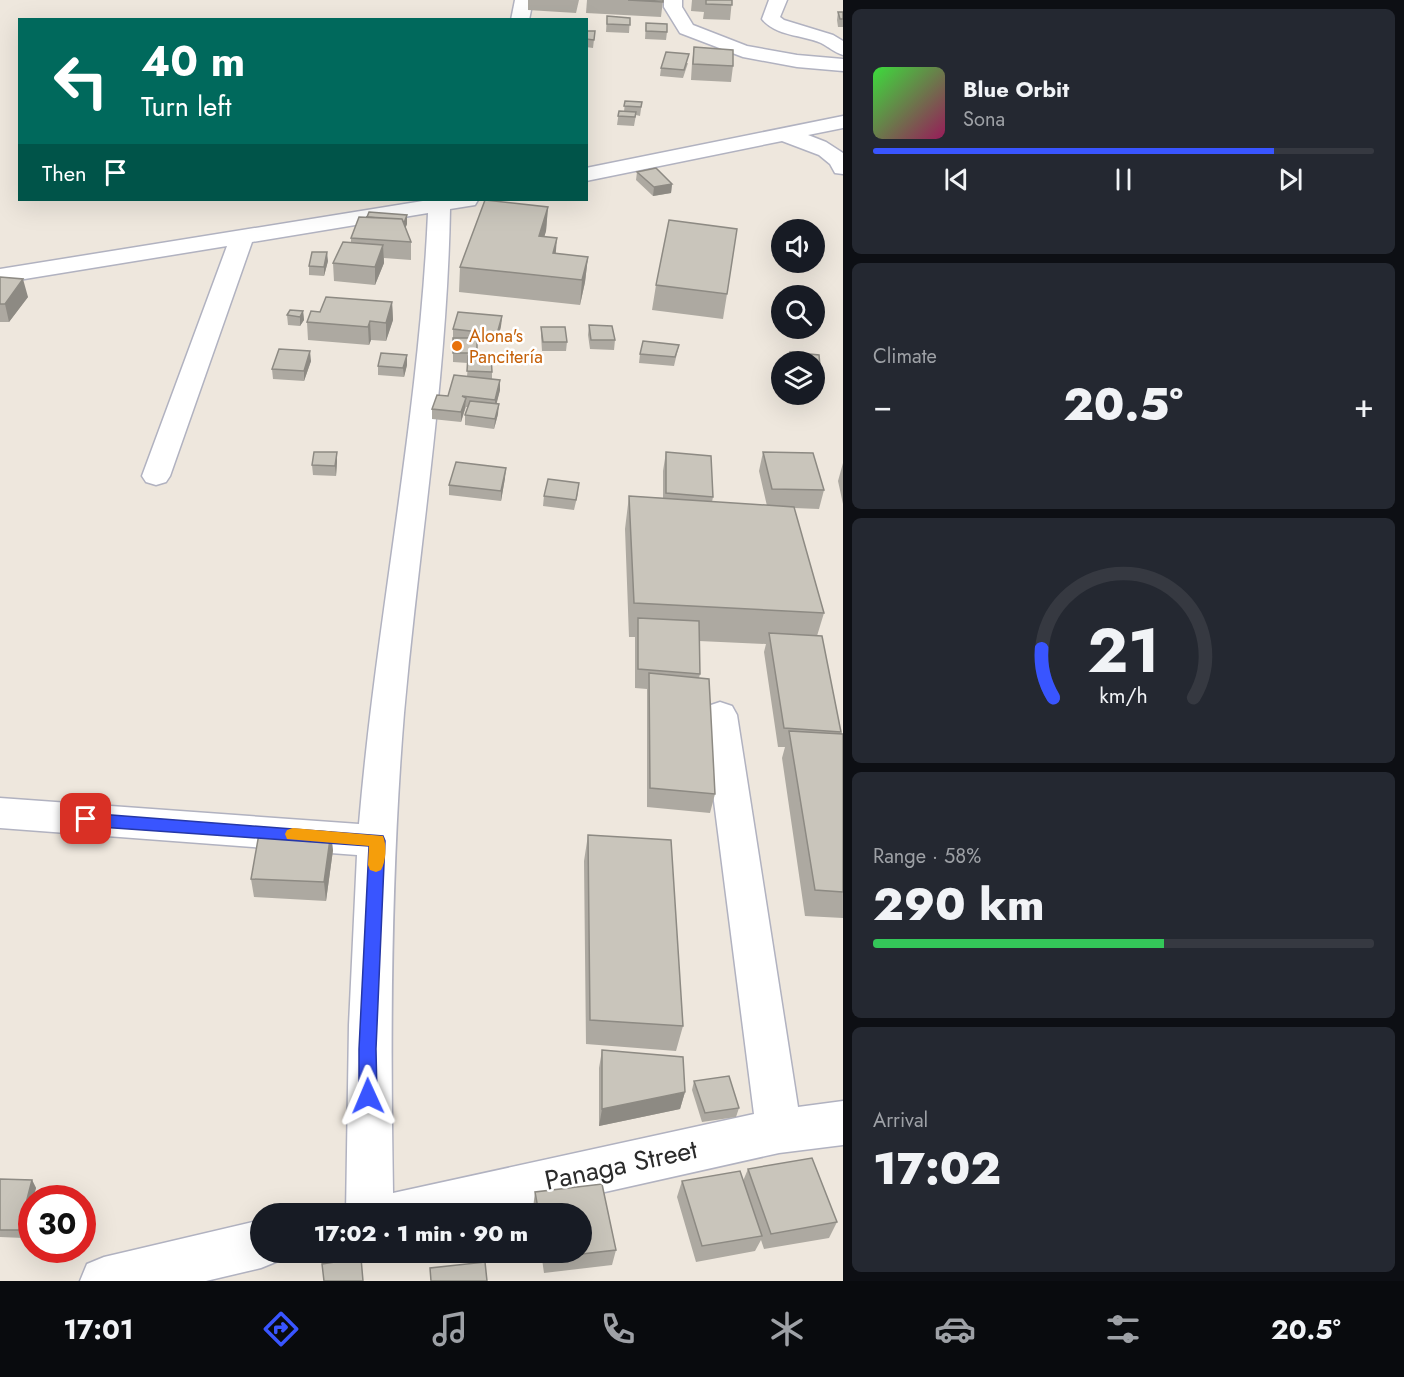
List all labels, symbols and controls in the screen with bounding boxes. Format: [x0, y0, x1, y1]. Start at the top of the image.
text: 40 m [141, 31, 245, 92]
icon: left [42, 42, 120, 120]
text: Blue Orbit [963, 73, 1069, 105]
text: Turn left [141, 87, 231, 126]
text: Sona [963, 105, 1005, 134]
icon: arrive [99, 156, 132, 189]
text: Then [42, 157, 87, 189]
icon: previous [940, 163, 973, 196]
icon: pause [1107, 163, 1140, 196]
icon: next [1274, 163, 1307, 196]
map controls [771, 219, 825, 405]
button: sound [771, 219, 825, 273]
button: search [771, 285, 825, 339]
place label: Alona's Pancitería [469, 323, 543, 370]
marker: Alona's Pancitería [450, 339, 464, 353]
text: Climate [873, 342, 937, 371]
button: layers [771, 351, 825, 405]
text: 20.5° [1063, 372, 1183, 437]
text: − [873, 382, 892, 429]
text: + [1354, 382, 1374, 429]
text: 21 [1087, 605, 1160, 695]
text: km/h [1099, 680, 1148, 711]
pin [60, 793, 111, 844]
icon: arrive [69, 802, 102, 835]
text: Range · 58% [873, 842, 981, 871]
text: 290 km [873, 872, 1044, 937]
position arrow [336, 1064, 400, 1128]
text: Arrival [873, 1106, 928, 1135]
street label: Panaga Street [541, 1129, 701, 1200]
text: 17:02 [873, 1136, 1001, 1201]
speed limit sign: 30 [18, 1185, 96, 1263]
text: 17:02 · 1 min · 90 m [314, 1217, 528, 1249]
icon: directions [260, 1308, 302, 1350]
icon: music [429, 1308, 471, 1350]
icon: phone [597, 1308, 639, 1350]
icon: climate [766, 1308, 808, 1350]
icon: car [934, 1308, 976, 1350]
icon: filters [1102, 1308, 1144, 1350]
text: 17:01 [63, 1310, 134, 1349]
text: 20.5° [1271, 1310, 1341, 1349]

